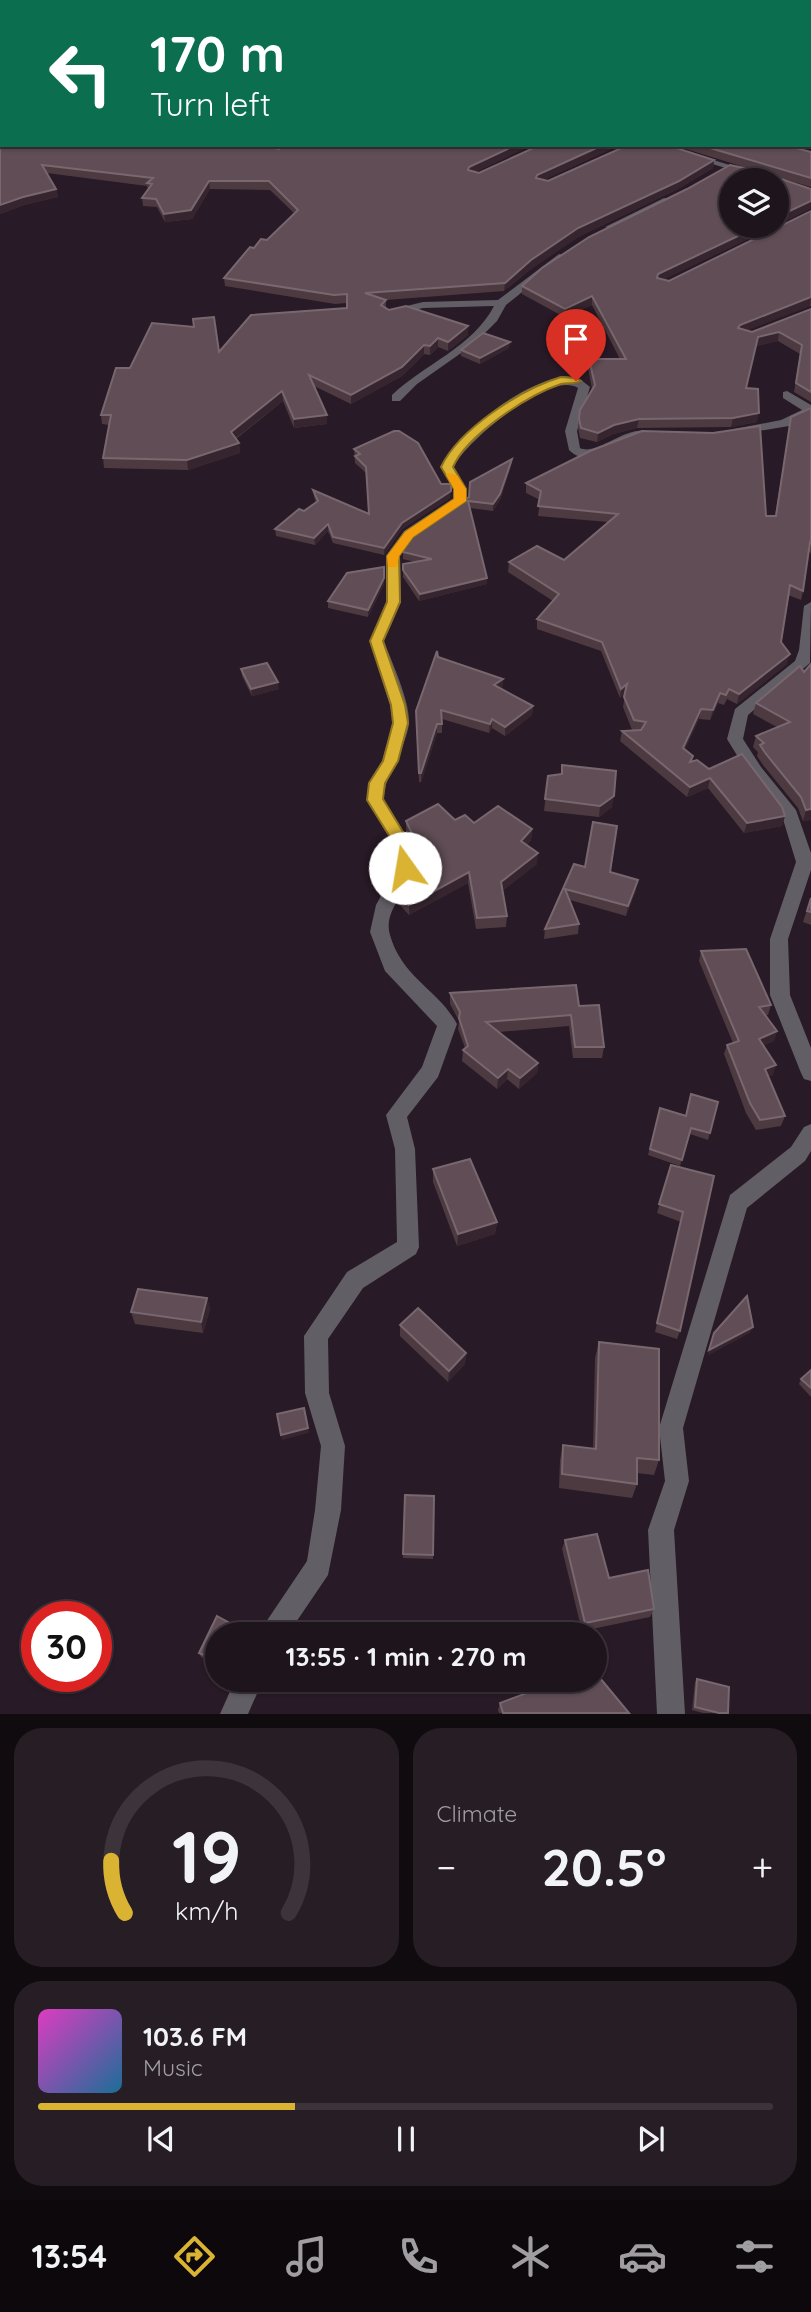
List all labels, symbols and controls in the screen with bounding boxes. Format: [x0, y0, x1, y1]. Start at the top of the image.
text: 170 m [150, 23, 285, 84]
icon: left [35, 28, 126, 119]
text: Turn left [150, 84, 271, 124]
map controls [719, 168, 789, 238]
button: layers [719, 168, 789, 238]
pin [546, 309, 606, 381]
icon: arrive [557, 320, 595, 358]
position arrow [368, 831, 442, 905]
speed limit sign: 30 [21, 1601, 112, 1692]
text: 13:55 · 1 min · 270 m [285, 1640, 527, 1673]
text: Climate [437, 1799, 517, 1828]
text: 19 [171, 1811, 241, 1902]
text: 20.5° [541, 1834, 666, 1899]
text: − [437, 1843, 456, 1891]
text: + [752, 1843, 773, 1891]
text: km/h [175, 1895, 238, 1926]
text: 103.6 FM [143, 2020, 247, 2053]
text: Music [143, 2053, 203, 2082]
icon: previous [142, 2120, 180, 2158]
icon: pause [387, 2120, 425, 2158]
icon: next [632, 2120, 670, 2158]
icon: directions [170, 2232, 219, 2281]
icon: music [282, 2232, 331, 2281]
icon: phone [394, 2232, 443, 2281]
icon: climate [506, 2232, 555, 2281]
icon: car [618, 2232, 667, 2281]
icon: filters [730, 2232, 779, 2281]
text: 13:54 [32, 2236, 107, 2276]

